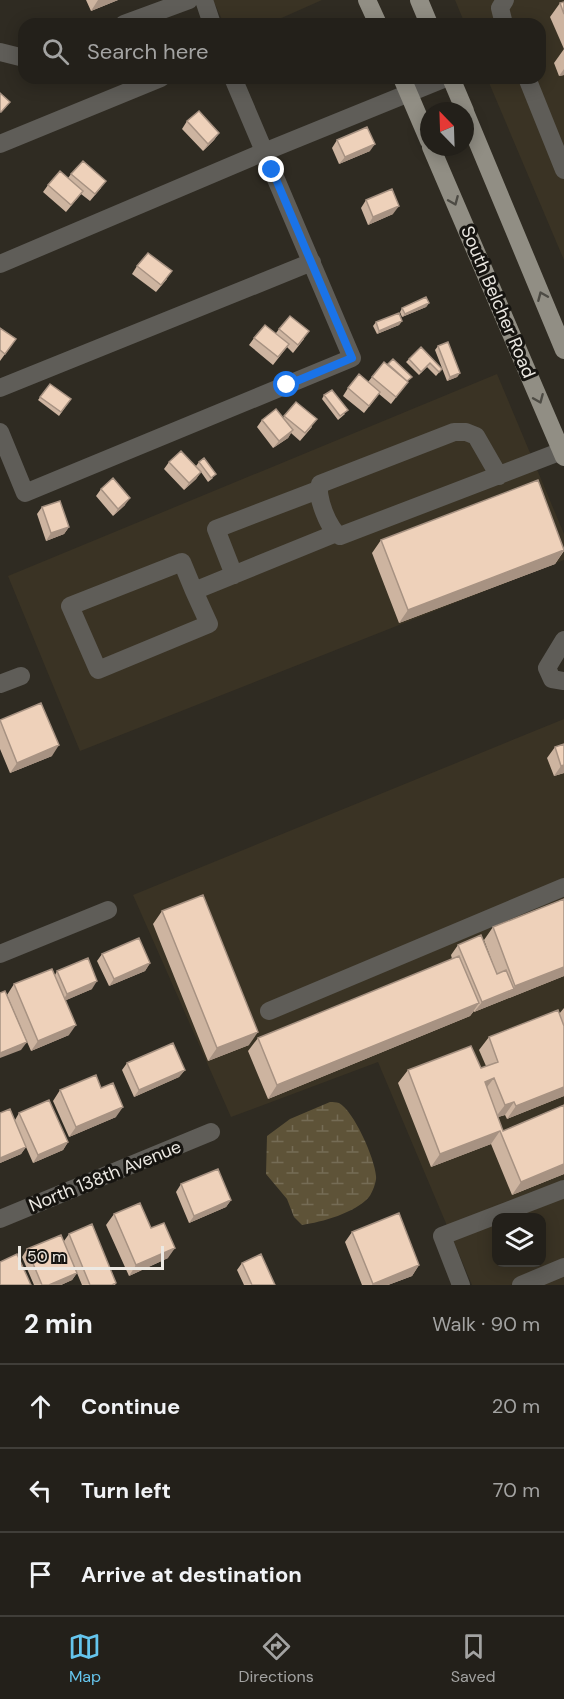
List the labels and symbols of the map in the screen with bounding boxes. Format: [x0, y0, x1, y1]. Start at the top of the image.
north arrow [420, 102, 474, 156]
route end [258, 156, 284, 182]
one-way arrow [447, 194, 459, 205]
street label: South Belcher Road [455, 222, 541, 382]
one-way arrow [537, 291, 549, 302]
route start [273, 371, 299, 397]
one-way arrow [532, 393, 544, 404]
street label: North 138th Avenue [25, 1134, 185, 1218]
scale bar [18, 1243, 164, 1270]

